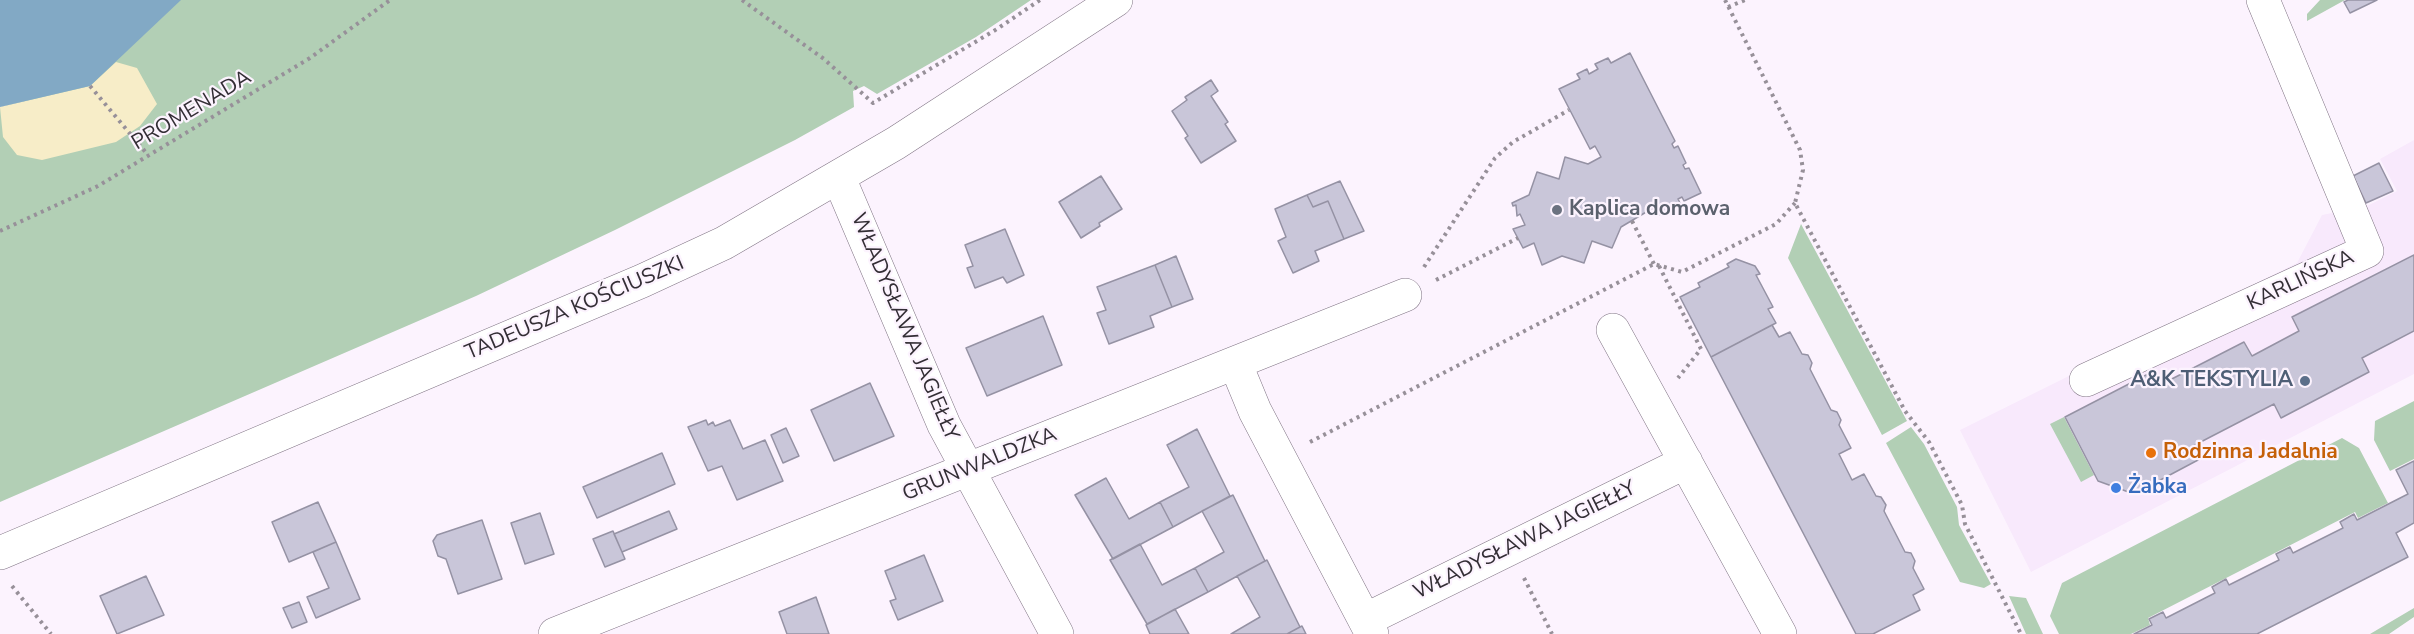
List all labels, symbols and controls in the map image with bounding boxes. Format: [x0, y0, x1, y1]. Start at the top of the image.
street label: PROMENADA [128, 65, 256, 157]
place label: Kaplica domowa [1569, 197, 1730, 223]
marker: Kaplica domowa [1550, 203, 1564, 217]
street label: WŁADYSŁAWA JAGIEŁŁY [845, 210, 963, 444]
street label: KARLIŃSKA [2244, 245, 2358, 317]
street label: TADEUSZA KOŚCIUSZKI [462, 251, 688, 367]
place label: A&K TEKSTYLIA [2130, 368, 2293, 394]
marker: A&K TEKSTYLIA [2298, 374, 2312, 388]
street label: GRUNWALDZKA [899, 423, 1061, 507]
place label: Rodzinna Jadalnia [2163, 440, 2338, 466]
marker: Rodzinna Jadalnia [2144, 446, 2158, 460]
place label: Żabka [2128, 475, 2187, 501]
street label: WŁADYSŁAWA JAGIEŁŁY [1410, 476, 1640, 606]
marker: Żabka [2109, 481, 2123, 495]

